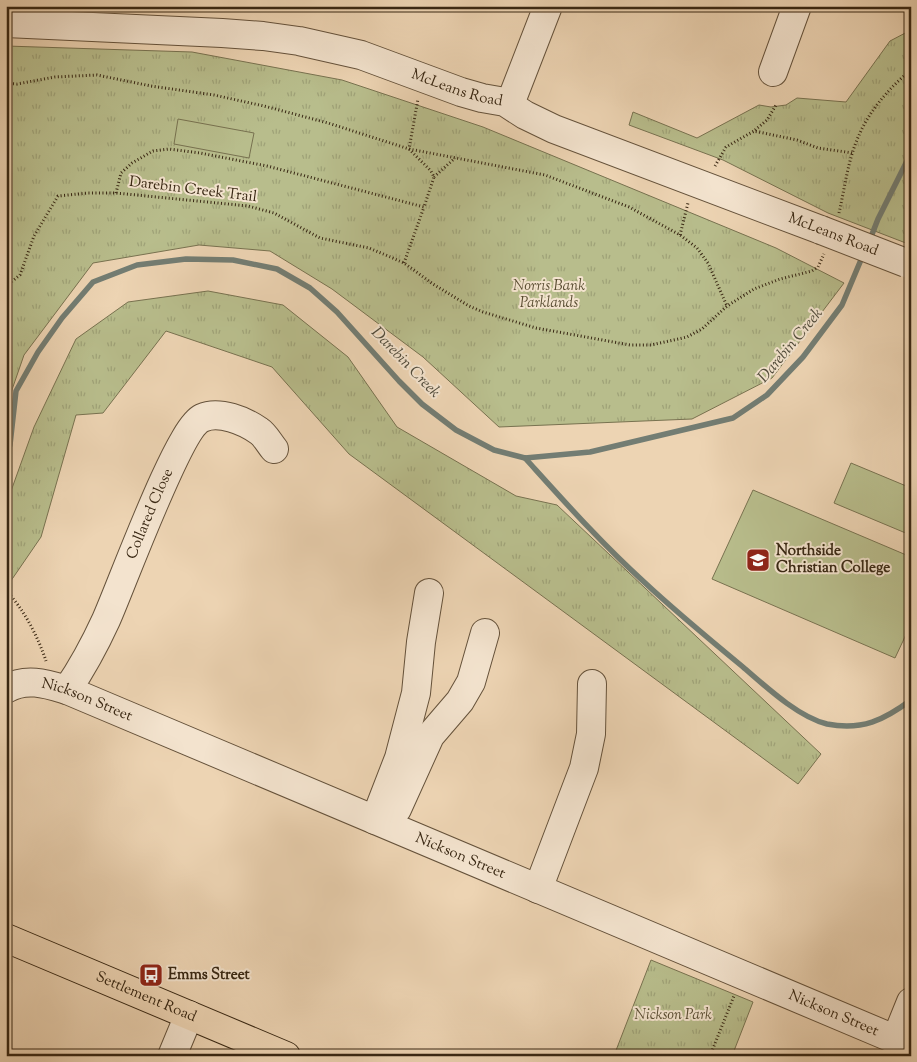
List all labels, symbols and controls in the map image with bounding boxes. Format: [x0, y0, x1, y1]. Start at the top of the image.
street label: McLeans Road [408, 64, 505, 112]
street label: Darebin Creek Trail [128, 172, 258, 208]
street label: McLeans Road [785, 208, 882, 262]
park label: Norris Bank Parklands [513, 276, 585, 314]
water label: Darebin Creek [753, 304, 829, 388]
water label: Darebin Creek [365, 322, 445, 404]
street label: Collared Close [121, 465, 179, 562]
place label: Northside Christian College [776, 541, 890, 579]
school or university icon: Northside Christian College [745, 547, 771, 573]
street label: Nickson Street [39, 673, 136, 727]
street label: Nickson Street [412, 828, 509, 884]
bus stop icon: Emms Street [138, 962, 164, 988]
place label: Emms Street [168, 965, 251, 986]
street label: Settlement Road [93, 967, 200, 1028]
street label: Nickson Street [785, 985, 882, 1042]
park label: Nickson Park [634, 1005, 712, 1026]

